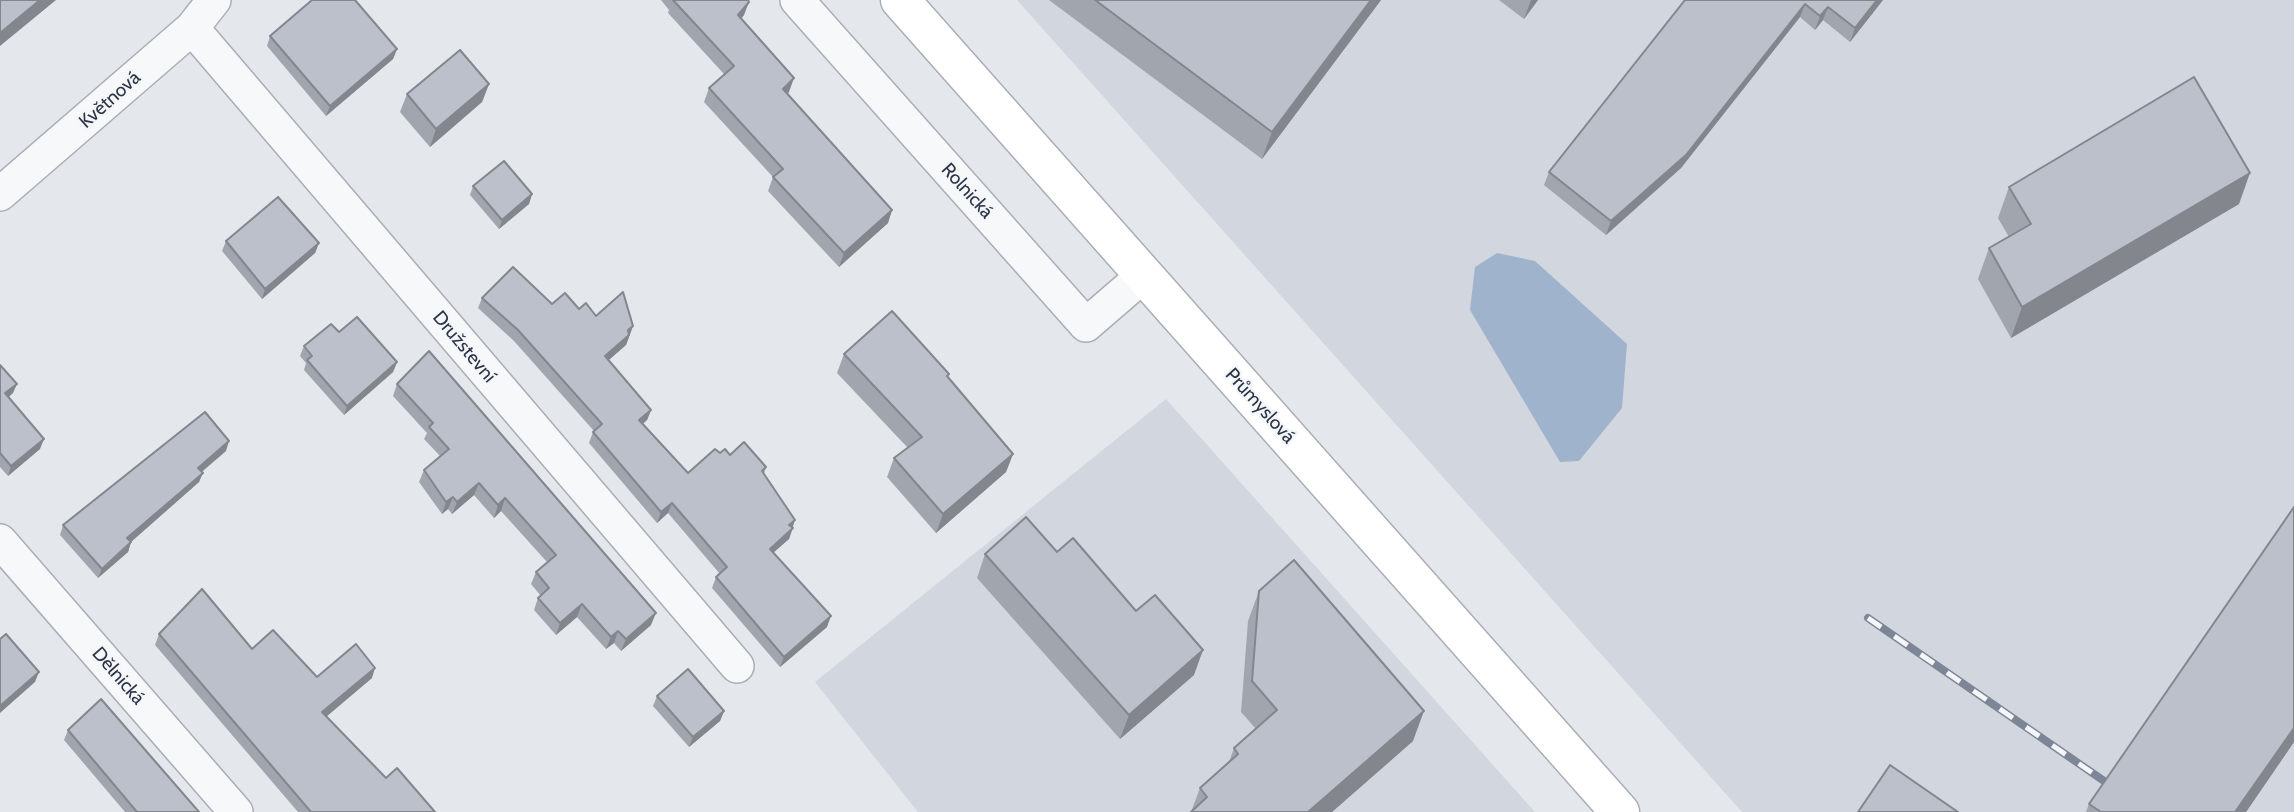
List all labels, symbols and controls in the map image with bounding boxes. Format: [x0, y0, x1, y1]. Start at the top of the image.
street label: Květnová [75, 67, 145, 133]
street label: Rolnická [936, 159, 998, 223]
street label: Družstevní [427, 307, 501, 387]
street label: Průmyslová [1220, 364, 1300, 448]
street label: Dělnická [87, 643, 149, 709]

